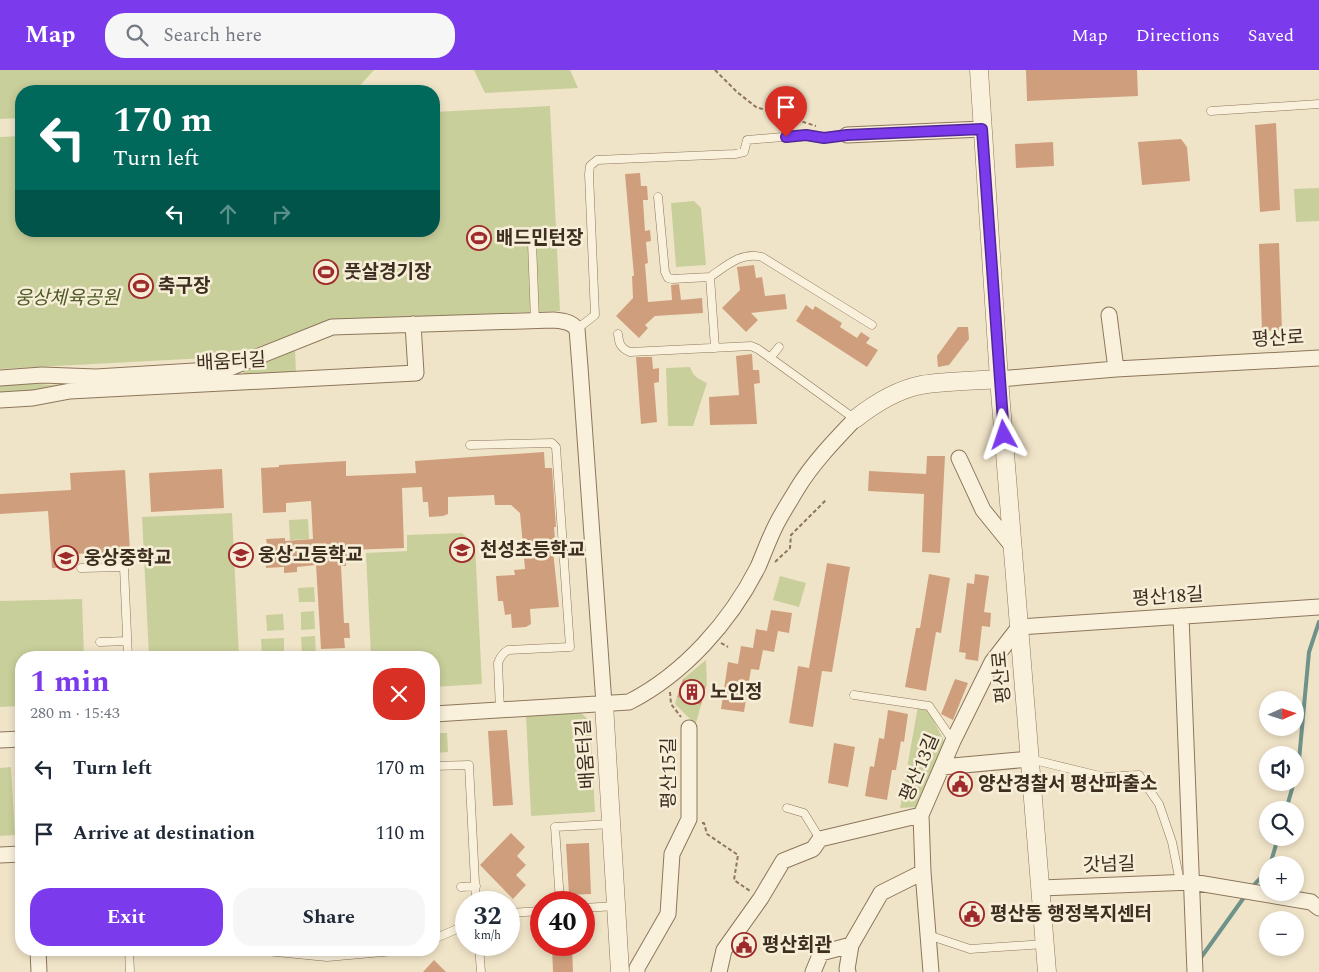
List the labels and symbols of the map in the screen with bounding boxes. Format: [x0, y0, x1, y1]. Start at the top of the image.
pin [765, 86, 807, 137]
place label: 배드민턴장 [496, 224, 583, 253]
sports icon: 배드민턴장 [466, 225, 492, 251]
place label: 풋살경기장 [344, 258, 431, 287]
sports icon: 풋살경기장 [313, 259, 339, 285]
place label: 축구장 [158, 272, 210, 301]
sports icon: 축구장 [128, 273, 154, 299]
park label: 웅상체육공원 [15, 284, 121, 313]
street label: 평산로 [1251, 323, 1305, 355]
street label: 배움터길 [195, 346, 267, 378]
position arrow [977, 408, 1029, 460]
place label: 천성초등학교 [480, 536, 585, 565]
school or university icon: 천성초등학교 [449, 537, 475, 563]
place label: 웅상고등학교 [258, 541, 363, 570]
school or university icon: 웅상고등학교 [228, 542, 254, 568]
place label: 웅상중학교 [84, 544, 171, 573]
school or university icon: 웅상중학교 [53, 545, 79, 571]
street label: 평산18길 [1131, 580, 1205, 614]
street label: 평산로 [985, 650, 1019, 704]
place label: 노인정 [710, 678, 762, 707]
building icon: 노인정 [679, 679, 705, 705]
north arrow [1259, 691, 1304, 736]
street label: 배움터길 [569, 718, 603, 790]
street label: 평산13길 [893, 729, 947, 807]
street label: 평산15길 [655, 737, 684, 809]
place label: 양산경찰서 평산파출소 [978, 770, 1158, 799]
public building icon: 양산경찰서 평산파출소 [947, 771, 973, 797]
street label: 갓넘길 [1082, 850, 1136, 880]
speed limit sign: 40 [530, 891, 595, 956]
place label: 평산동 행정복지센터 [990, 900, 1152, 929]
public building icon: 평산동 행정복지센터 [959, 901, 985, 927]
place label: 평산회관 [762, 931, 832, 960]
public building icon: 평산회관 [731, 932, 757, 958]

